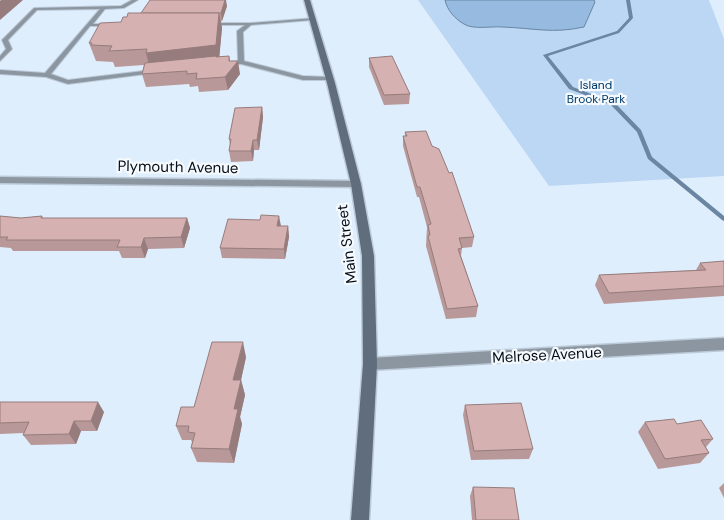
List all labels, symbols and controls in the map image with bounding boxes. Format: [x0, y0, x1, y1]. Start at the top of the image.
park label: Island Brook Park [567, 77, 625, 107]
street label: Plymouth Avenue [117, 156, 239, 178]
street label: Main Street [332, 203, 362, 285]
street label: Melrose Avenue [492, 342, 602, 368]

